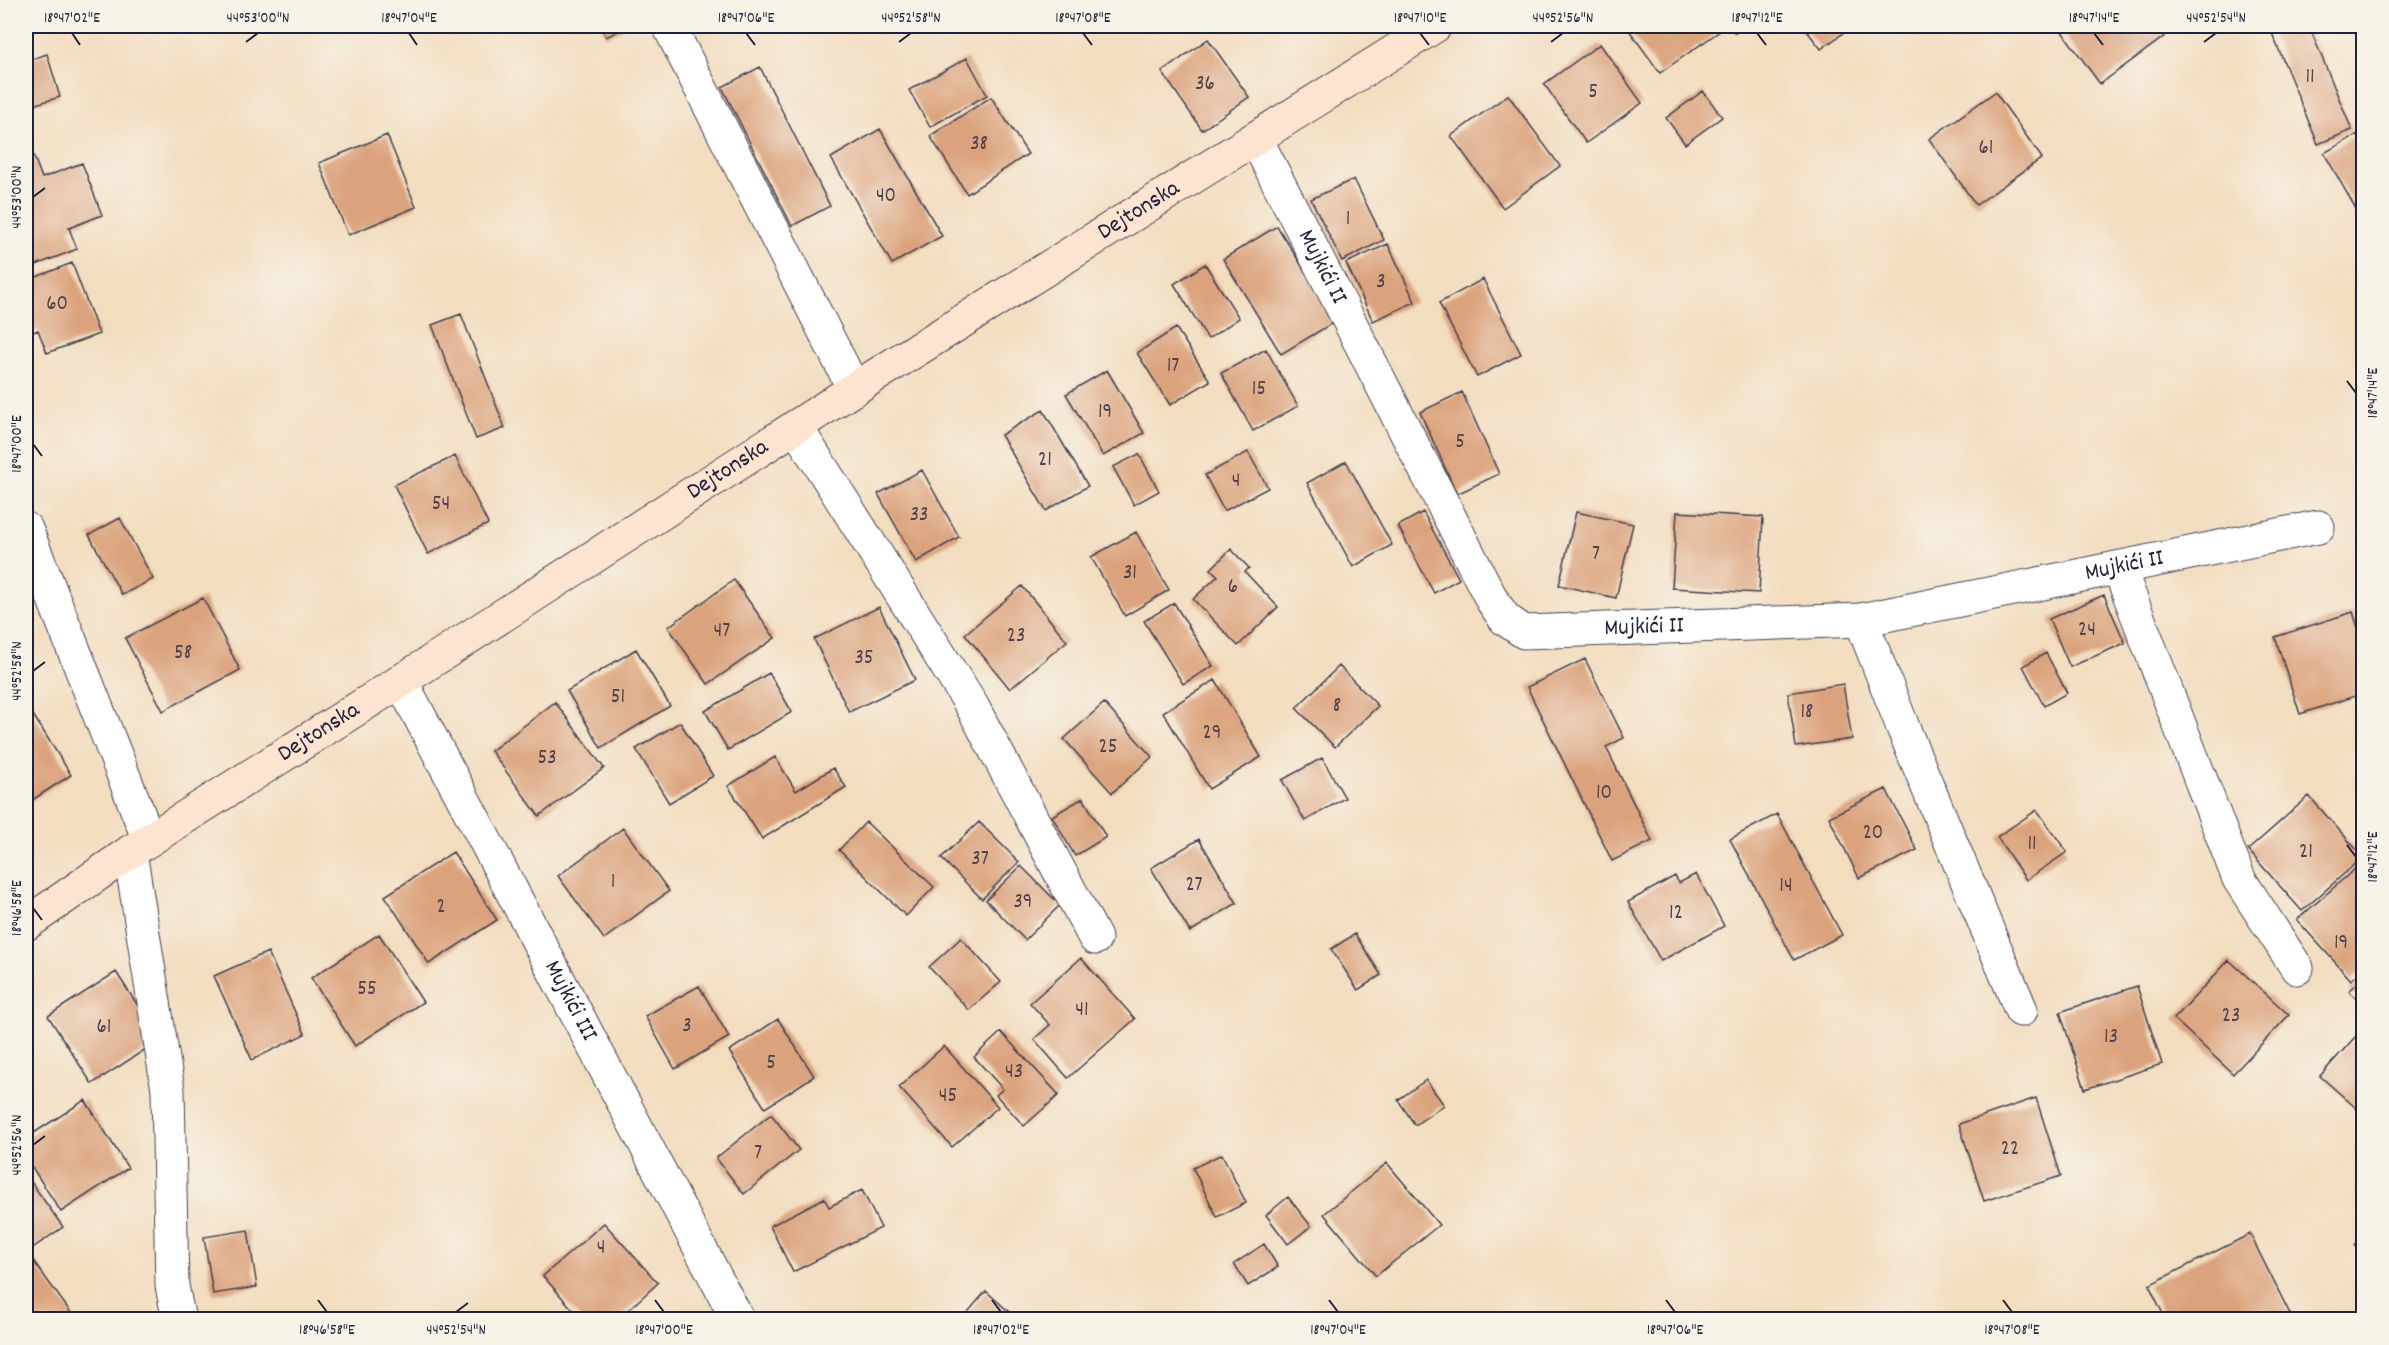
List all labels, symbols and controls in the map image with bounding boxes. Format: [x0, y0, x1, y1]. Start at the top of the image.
text: 18°47'02"E [44, 8, 100, 30]
text: 44°53'00"N [227, 8, 289, 30]
text: 18°47'04"E [381, 8, 437, 30]
text: 18°47'06"E [718, 8, 775, 30]
text: 44°52'58"N [881, 8, 941, 30]
text: 18°47'08"E [1055, 8, 1111, 30]
text: 18°47'10"E [1394, 8, 1447, 30]
text: 44°52'56"N [1533, 8, 1593, 30]
text: 18°47'12"E [1731, 8, 1783, 30]
text: 18°47'14"E [2069, 8, 2120, 30]
text: 44°52'54"N [2186, 8, 2246, 30]
house number: 11 [2305, 63, 2315, 93]
house number: 36 [1195, 70, 1215, 100]
house number: 5 [1588, 78, 1598, 108]
house number: 38 [970, 130, 988, 160]
house number: 61 [1979, 134, 1993, 164]
text: 44°53'00"N [7, 166, 29, 228]
street label: Dejtonska [1091, 172, 1187, 249]
house number: 40 [876, 182, 896, 212]
house number: 1 [1346, 205, 1350, 235]
street label: Mujkići II [1288, 224, 1355, 311]
house number: 3 [1376, 268, 1386, 298]
house number: 60 [46, 290, 68, 320]
house number: 17 [1167, 352, 1179, 382]
text: 18°47'14"E [2363, 367, 2385, 418]
house number: 15 [1252, 375, 1266, 405]
house number: 19 [1098, 398, 1112, 428]
text: 18°47'00"E [7, 415, 29, 473]
house number: 5 [1455, 428, 1465, 458]
street label: Dejtonska [681, 431, 776, 509]
house number: 21 [1038, 446, 1052, 476]
house number: 4 [1232, 467, 1240, 497]
house number: 54 [432, 490, 450, 520]
house number: 33 [910, 501, 928, 531]
house number: 7 [1592, 540, 1600, 570]
street label: Mujkići II [2082, 542, 2167, 591]
house number: 31 [1123, 559, 1137, 589]
house number: 6 [1228, 573, 1238, 603]
street label: Mujkići II [1604, 609, 1685, 646]
house number: 24 [2078, 616, 2096, 646]
house number: 47 [714, 617, 730, 647]
house number: 23 [1007, 622, 1025, 652]
house number: 58 [174, 639, 192, 669]
text: 44°52'58"N [7, 641, 29, 701]
house number: 35 [854, 644, 874, 674]
house number: 51 [611, 683, 625, 713]
house number: 8 [1333, 692, 1341, 722]
street label: Dejtonska [271, 694, 367, 771]
house number: 18 [1800, 698, 1814, 728]
house number: 29 [1203, 719, 1221, 749]
house number: 25 [1099, 733, 1117, 763]
house number: 53 [537, 744, 557, 774]
house number: 10 [1596, 779, 1612, 809]
house number: 20 [1863, 819, 1883, 849]
house number: 11 [2027, 830, 2037, 860]
text: 18°47'12"E [2363, 831, 2385, 883]
house number: 21 [2299, 838, 2313, 868]
house number: 37 [971, 845, 989, 875]
house number: 1 [611, 868, 615, 898]
house number: 27 [1185, 871, 1203, 901]
house number: 14 [1779, 872, 1793, 902]
text: 18°46'58"E [7, 880, 29, 936]
house number: 39 [1014, 888, 1032, 918]
house number: 2 [436, 893, 446, 923]
house number: 12 [1669, 899, 1683, 929]
house number: 19 [2334, 929, 2348, 959]
street label: Mujkići III [535, 955, 605, 1048]
house number: 55 [357, 975, 377, 1005]
house number: 41 [1075, 996, 1089, 1026]
house number: 23 [2222, 1002, 2240, 1032]
house number: 3 [682, 1012, 692, 1042]
house number: 61 [97, 1013, 111, 1043]
house number: 13 [2104, 1023, 2118, 1053]
house number: 5 [766, 1049, 776, 1079]
house number: 43 [1005, 1058, 1023, 1088]
house number: 45 [939, 1082, 957, 1112]
text: 44°52'56"N [7, 1115, 29, 1175]
house number: 22 [2001, 1135, 2019, 1165]
house number: 7 [754, 1139, 762, 1169]
house number: 4 [597, 1234, 605, 1264]
text: 18°46'58"E [299, 1320, 355, 1342]
text: 44°52'54"N [426, 1320, 486, 1342]
text: 18°47'00"E [635, 1320, 693, 1342]
text: 18°47'02"E [973, 1320, 1029, 1342]
text: 18°47'04"E [1310, 1320, 1366, 1342]
text: 18°47'06"E [1647, 1320, 1704, 1342]
text: 18°47'08"E [1984, 1320, 2040, 1342]

